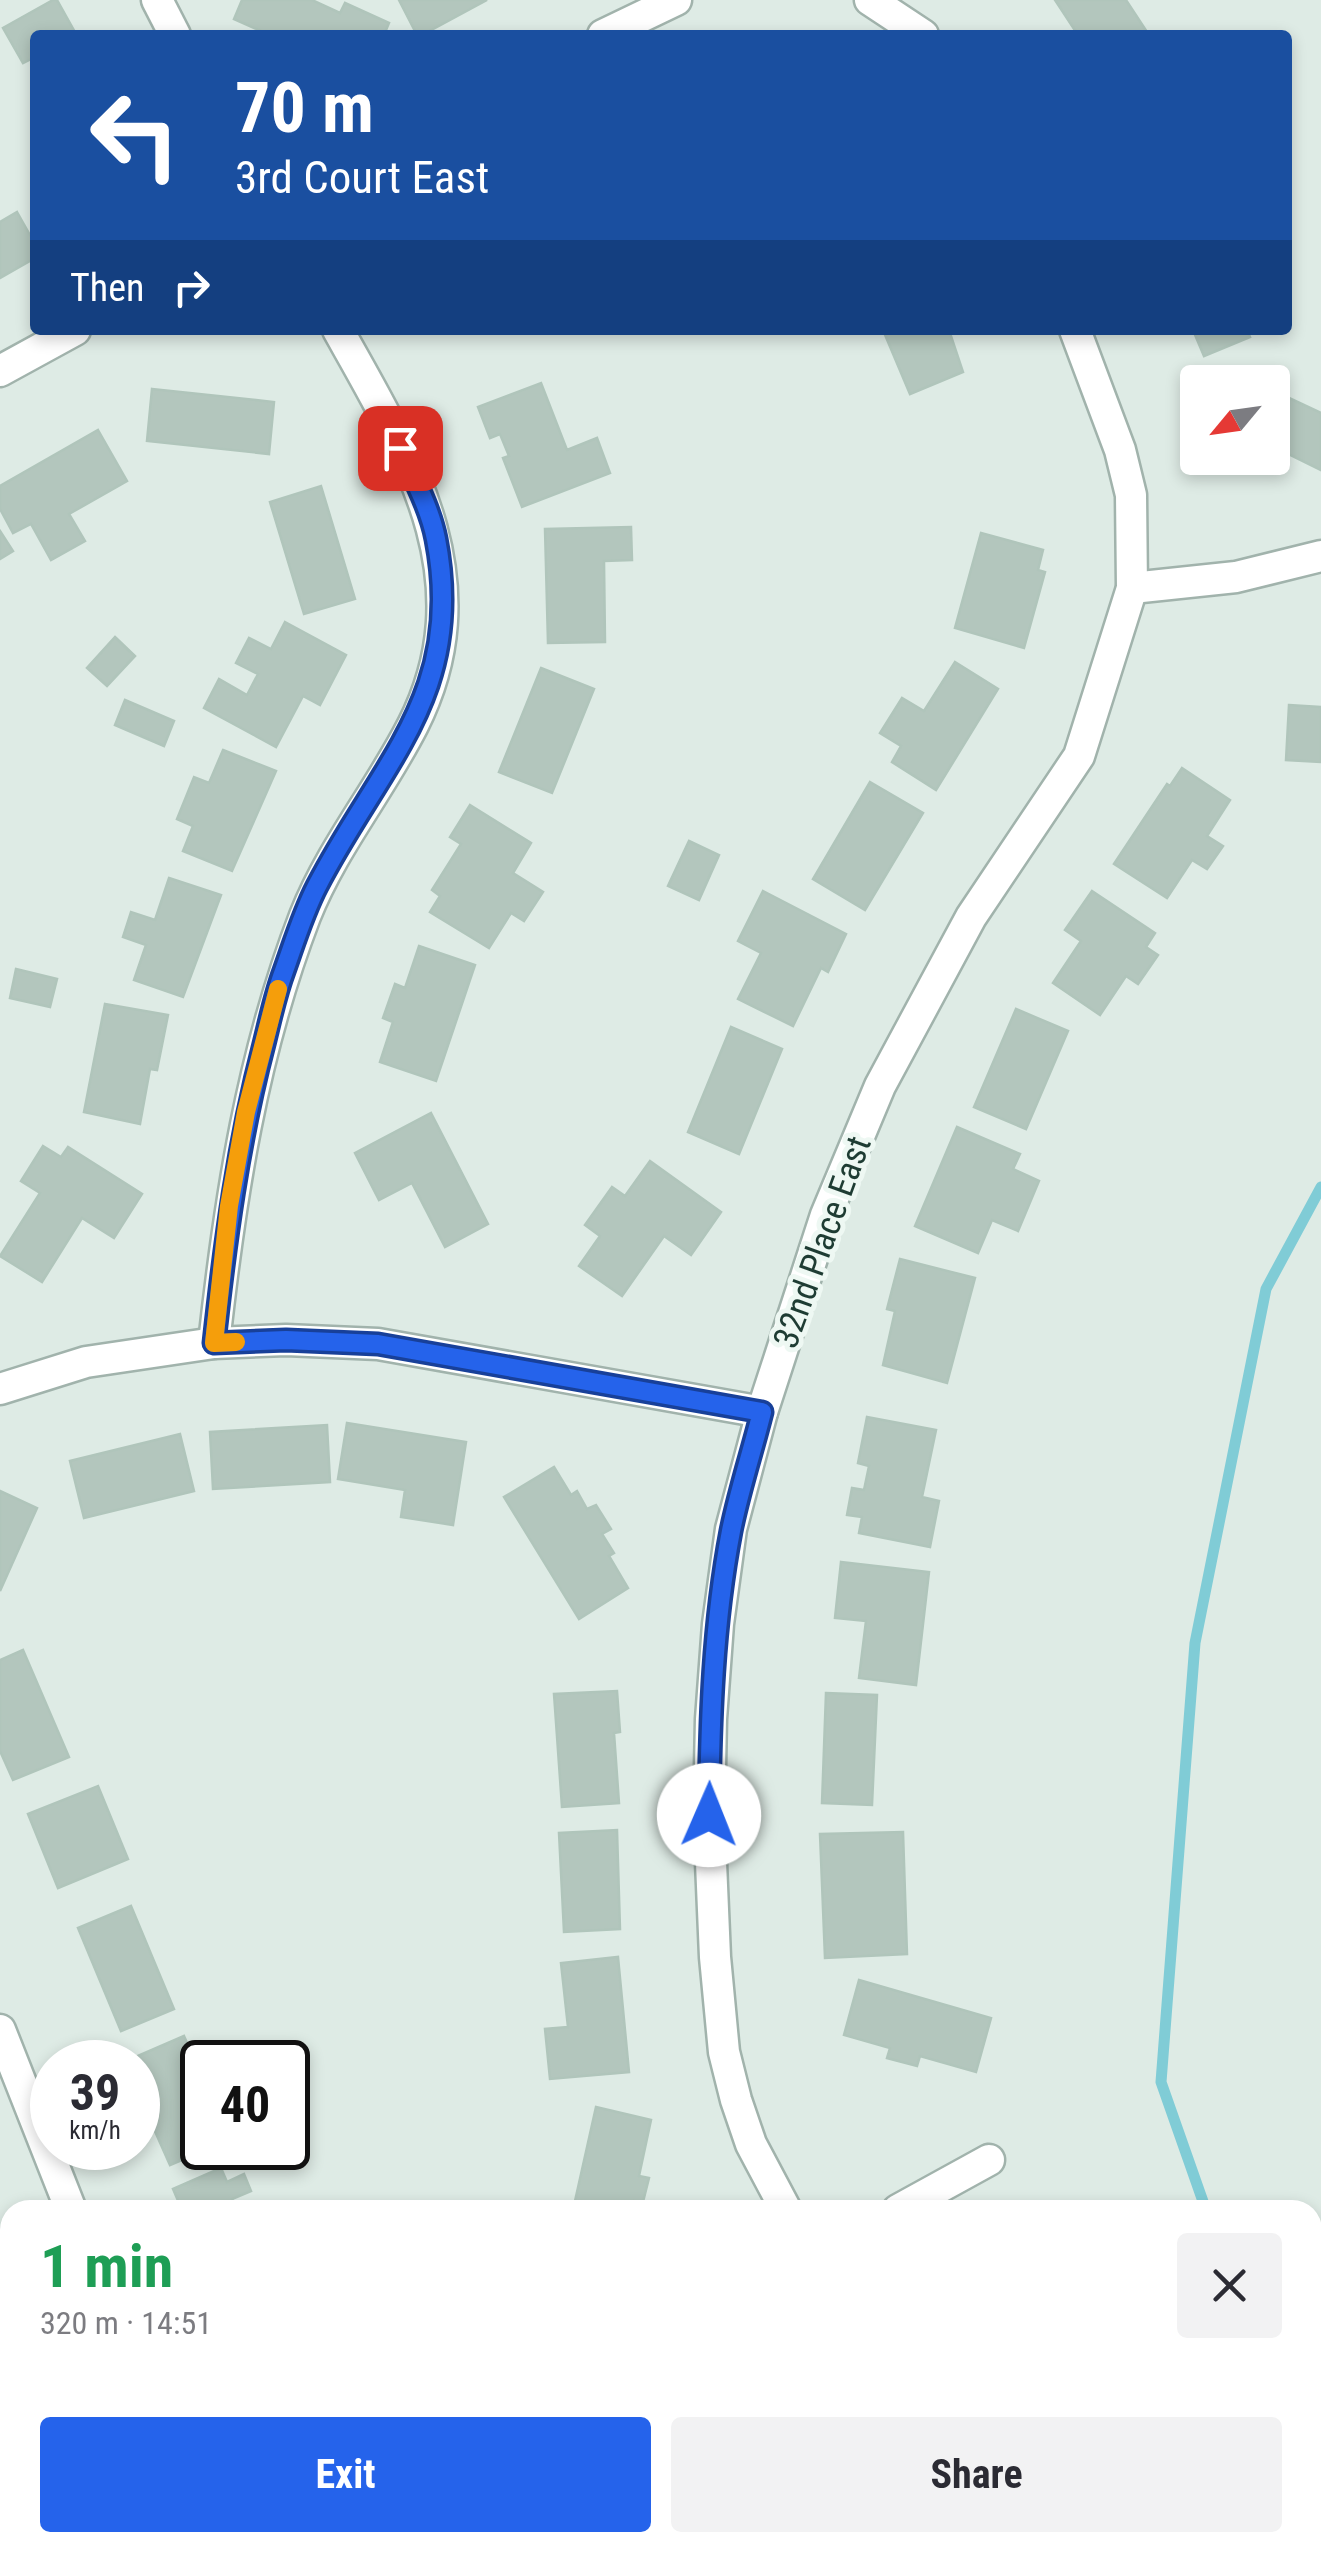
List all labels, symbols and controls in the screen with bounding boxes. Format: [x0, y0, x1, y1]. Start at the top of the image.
text: 70 m [235, 67, 374, 149]
icon: left [70, 70, 200, 200]
text: 3rd Court East [235, 151, 489, 204]
icon: right [164, 260, 219, 315]
text: Then [70, 266, 144, 310]
north arrow [1180, 365, 1290, 475]
map controls [1180, 365, 1290, 475]
pin [358, 406, 443, 491]
icon: arrive [373, 421, 428, 476]
street label: 32nd Place East [765, 1131, 880, 1354]
position arrow [657, 1763, 761, 1867]
speed limit sign: 40 [180, 2040, 310, 2170]
text: 39 [70, 2064, 120, 2122]
text: km/h [69, 2116, 121, 2145]
text: 1 min [40, 2231, 173, 2302]
button: close [1177, 2233, 1282, 2338]
text: 320 m · 14:51 [40, 2304, 212, 2342]
button: Exit [40, 2417, 651, 2532]
button: Share [671, 2417, 1282, 2532]

